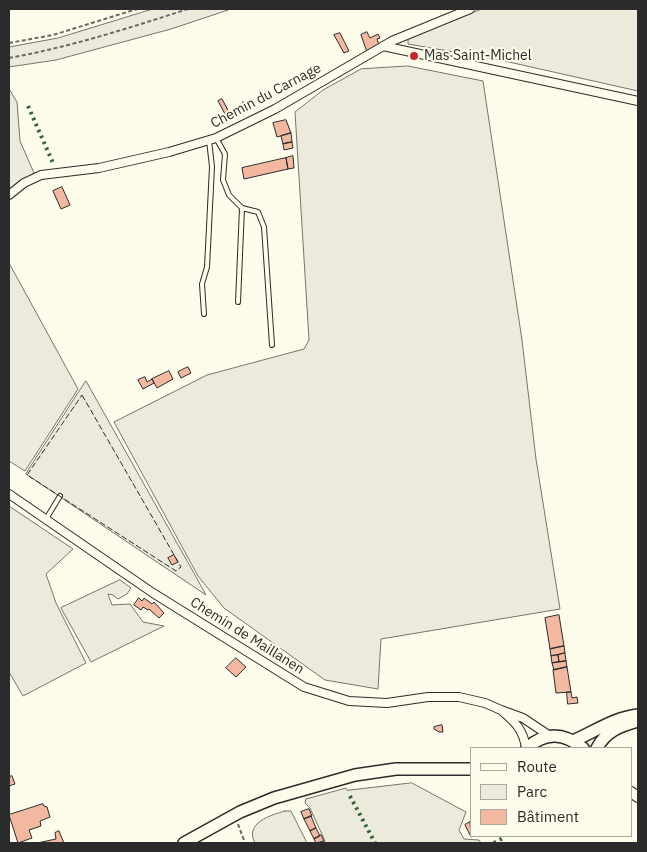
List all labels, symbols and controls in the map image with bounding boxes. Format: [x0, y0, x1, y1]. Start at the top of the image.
place label: Mas Saint-Michel [424, 48, 532, 64]
marker: Mas Saint-Michel [408, 50, 420, 62]
street label: Chemin du Carnage [208, 60, 324, 132]
street label: Chemin de Maillanen [187, 594, 307, 678]
legend [470, 747, 632, 837]
text: Route [517, 757, 557, 776]
text: Parc [517, 782, 547, 801]
text: Bâtiment [517, 807, 579, 826]

